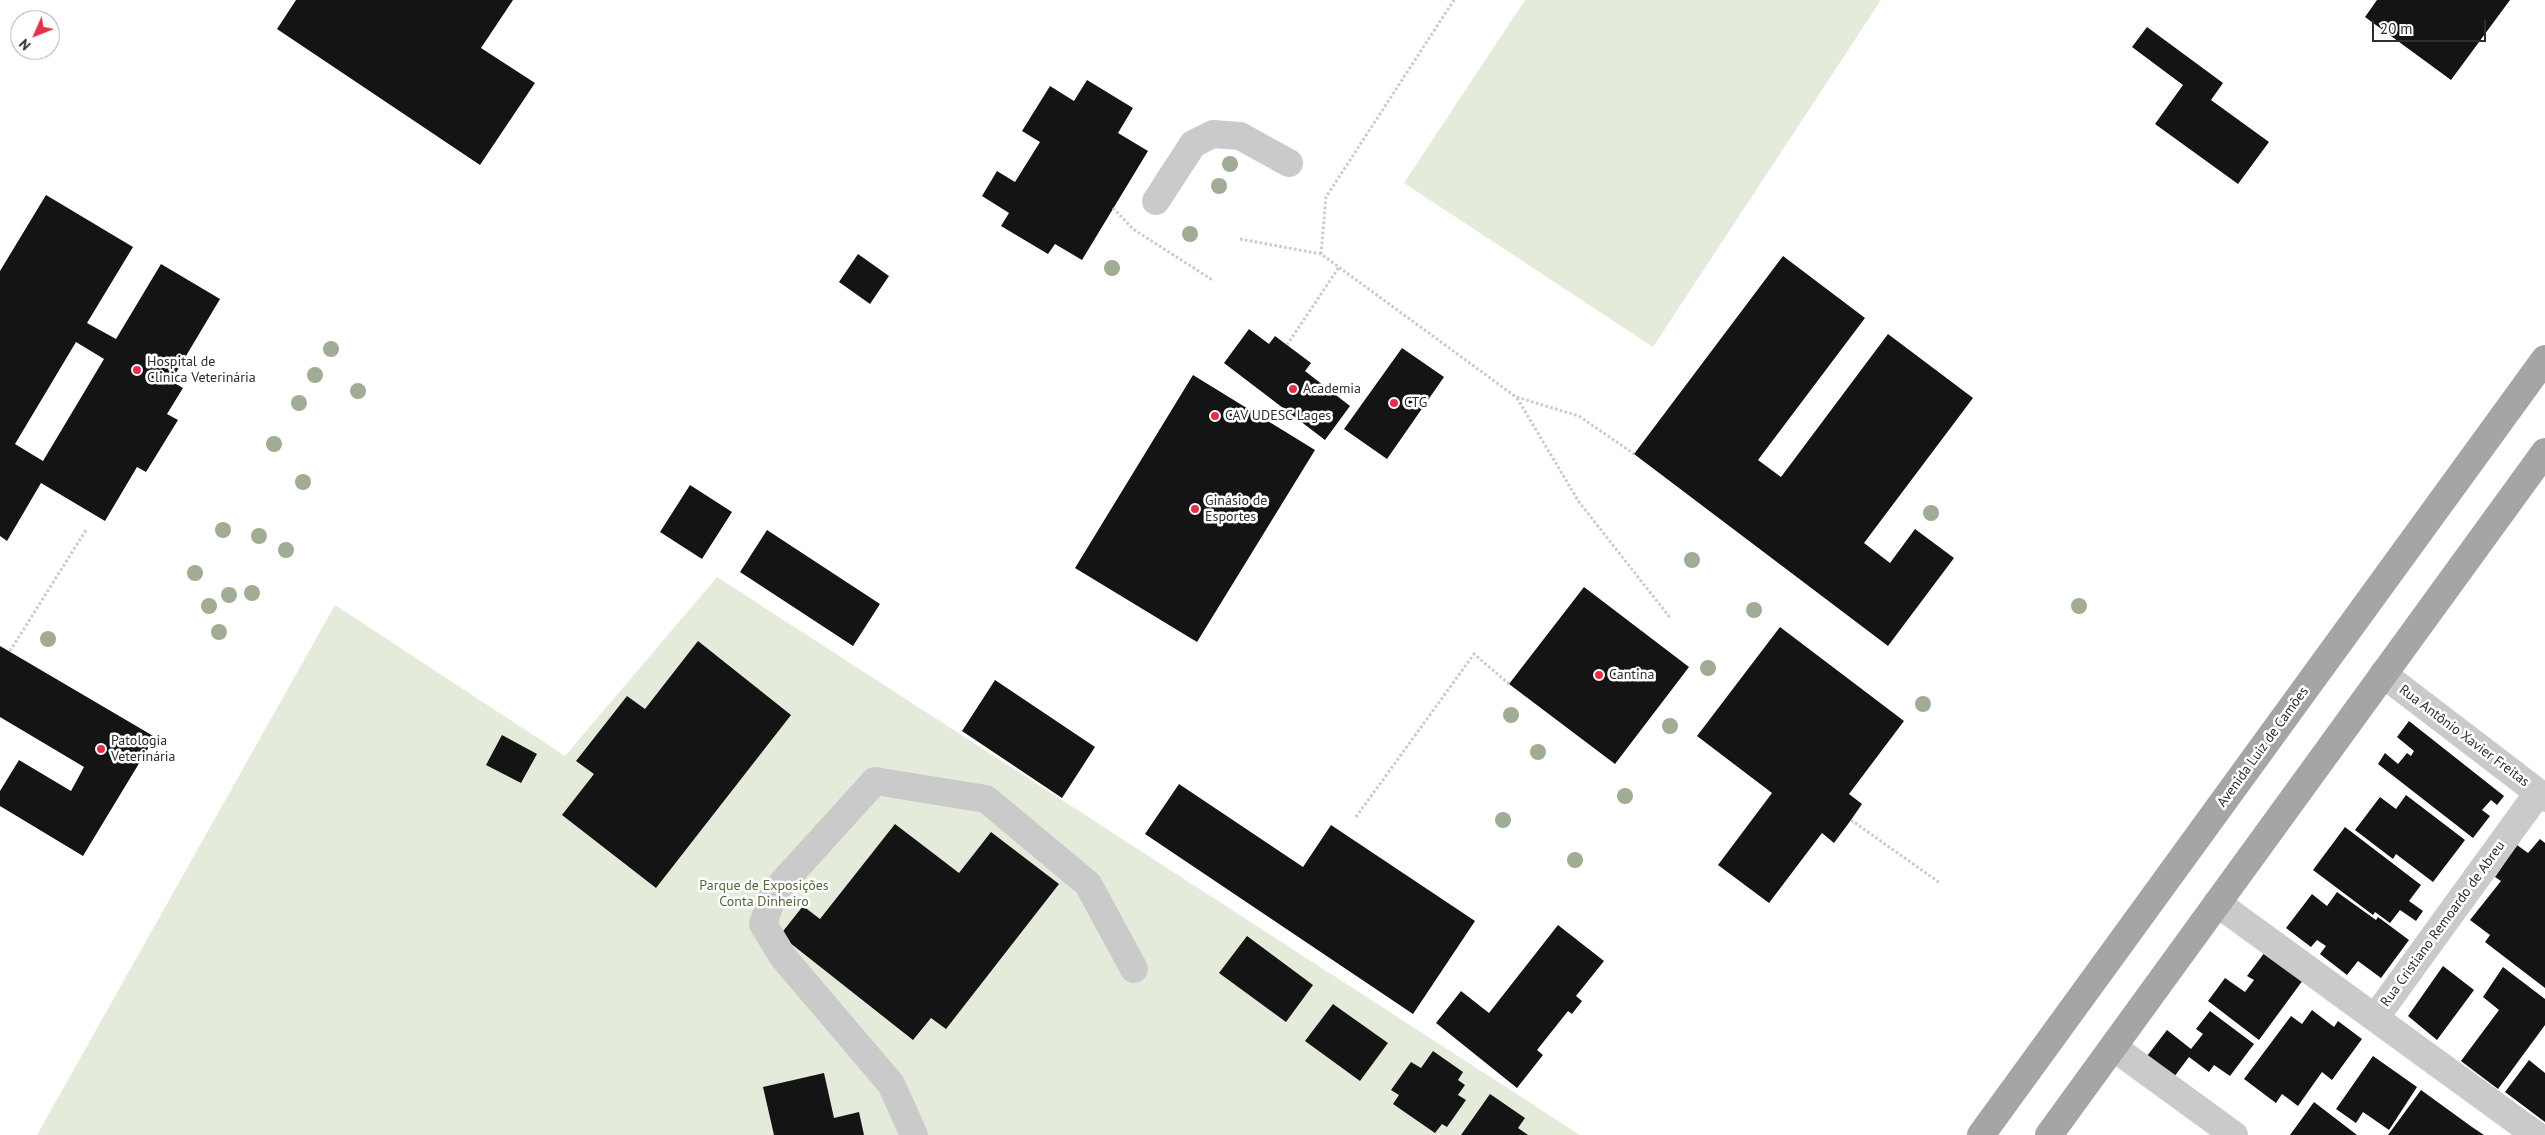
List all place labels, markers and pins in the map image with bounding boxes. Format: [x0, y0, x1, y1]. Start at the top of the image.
place label: Hospital de Clinica Veterinária [147, 354, 256, 387]
marker: Hospital de Clinica Veterinária [131, 364, 143, 376]
place label: Academia [1303, 381, 1361, 397]
marker: Academia [1287, 383, 1299, 395]
place label: CTG [1404, 395, 1427, 411]
marker: CTG [1388, 397, 1400, 409]
place label: CAV UDESC Lages [1225, 408, 1331, 424]
marker: CAV UDESC Lages [1209, 410, 1221, 422]
place label: Ginásio de Esportes [1205, 493, 1267, 526]
marker: Ginásio de Esportes [1189, 503, 1201, 515]
place label: Cantina [1609, 667, 1654, 683]
marker: Cantina [1593, 669, 1605, 681]
place label: Patologia Veterinária [111, 733, 176, 766]
marker: Patologia Veterinária [95, 743, 107, 755]

